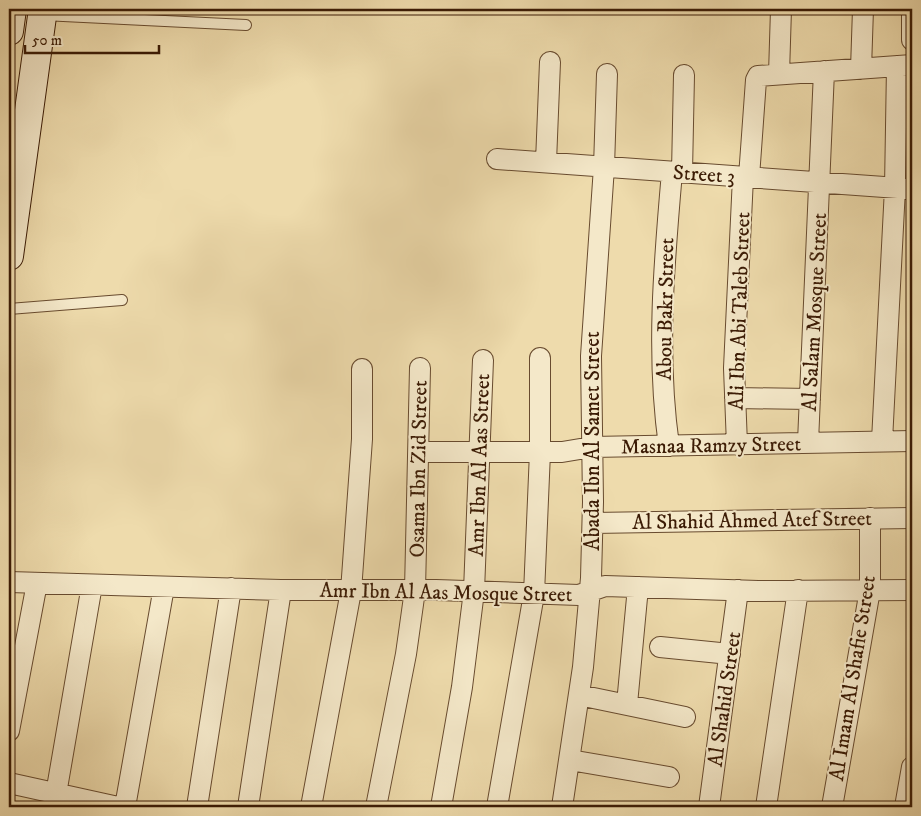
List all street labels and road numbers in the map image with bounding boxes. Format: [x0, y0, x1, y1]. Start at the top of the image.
street label: Street 3 [672, 160, 736, 190]
street label: Ali Ibn Abi Taleb Street [724, 211, 756, 411]
street label: Al Salam Mosque Street [797, 212, 833, 412]
street label: Abou Bakr Street [652, 237, 680, 381]
street label: Abada Ibn Al Samet Street [580, 331, 606, 551]
street label: Amr Ibn Al Aas Street [464, 373, 496, 557]
street label: Osama Ibn Zid Street [404, 380, 434, 558]
street label: Masnaa Ramzy Street [621, 431, 802, 461]
street label: Al Shahid Ahmed Atef Street [632, 506, 872, 536]
street label: Al Imam Al Shafie Street [824, 573, 882, 783]
street label: Amr Ibn Al Aas Mosque Street [319, 578, 573, 608]
street label: Al Shahid Street [703, 630, 747, 768]

